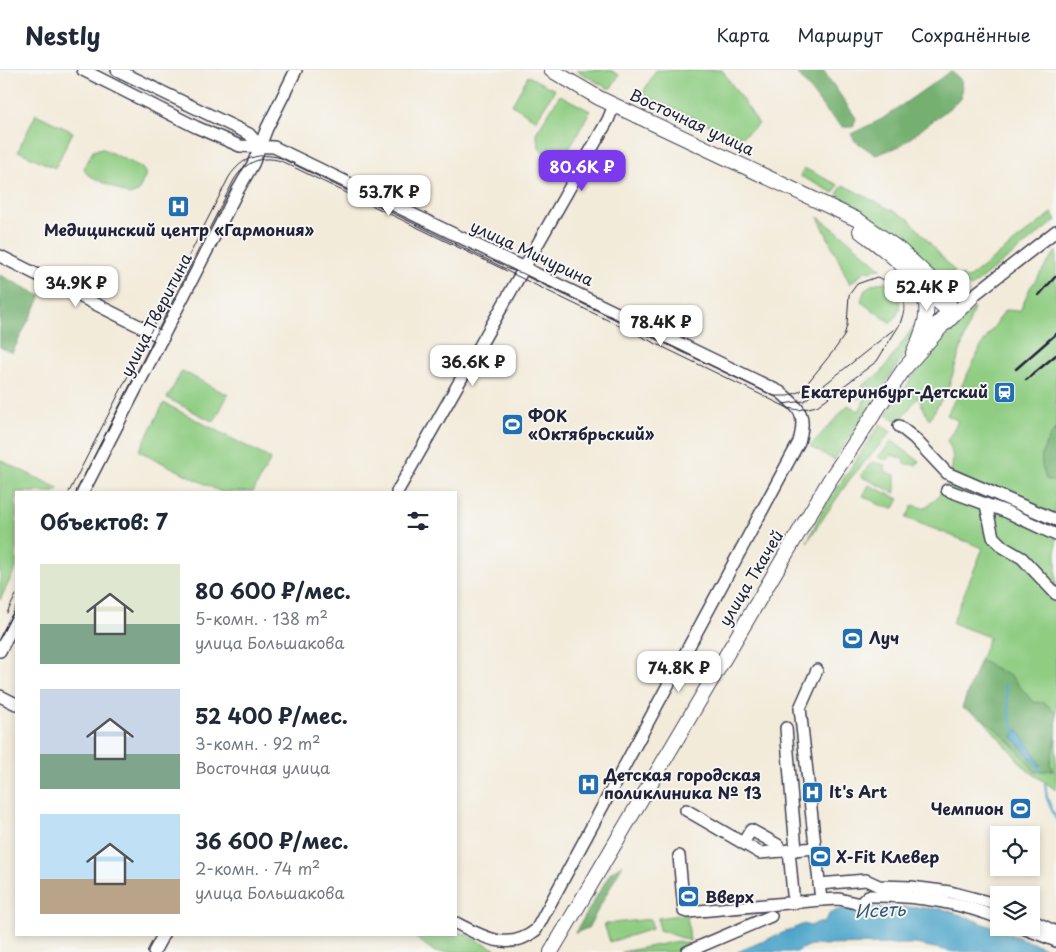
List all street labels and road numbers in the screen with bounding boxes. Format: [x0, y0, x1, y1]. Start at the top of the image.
street label: Восточная улица [626, 82, 759, 161]
street label: улица Мичурина [467, 213, 598, 291]
street label: улица Тверитина [114, 248, 197, 381]
street label: улица Ткачей [712, 525, 788, 630]

